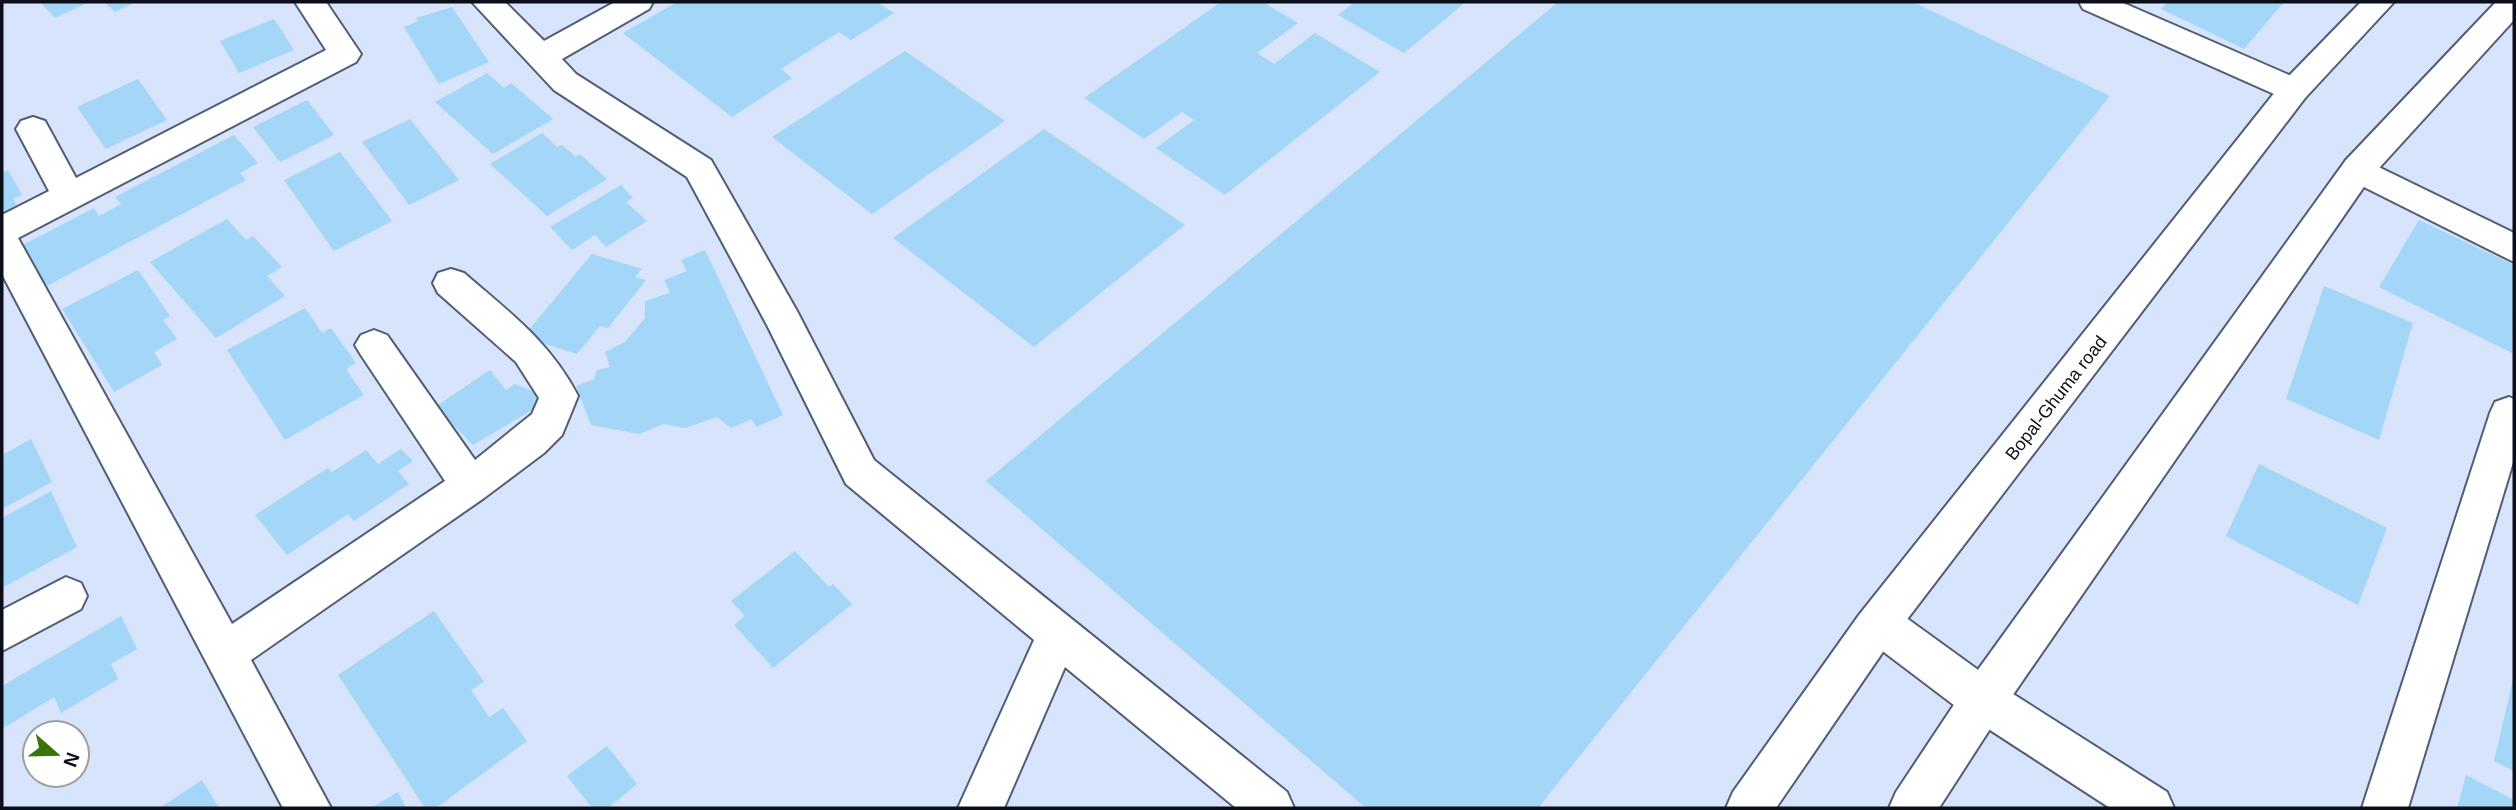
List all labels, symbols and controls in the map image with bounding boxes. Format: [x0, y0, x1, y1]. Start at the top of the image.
street label: Bopal-Ghuma road [2001, 332, 2111, 464]
north arrow [21, 719, 91, 789]
text: N [59, 750, 84, 770]

